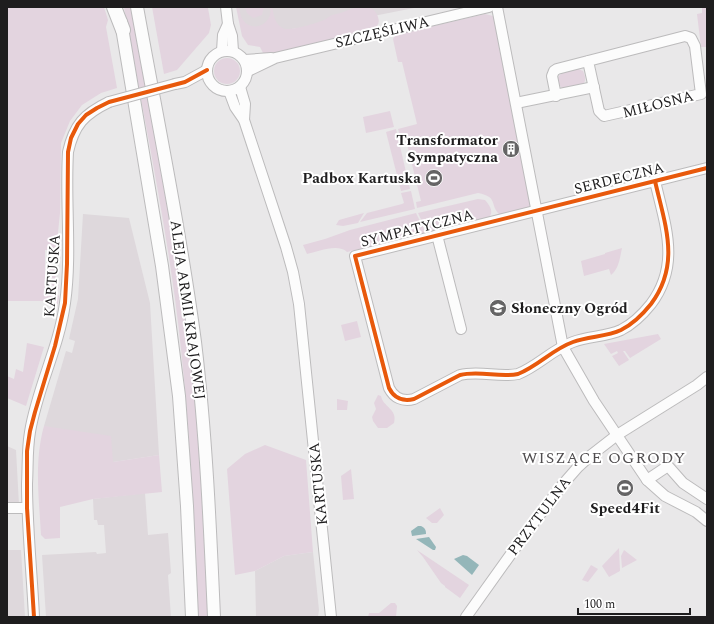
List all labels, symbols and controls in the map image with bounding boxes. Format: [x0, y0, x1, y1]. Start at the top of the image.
street label: SZCZĘŚLIWA [333, 10, 431, 54]
street label: MIŁOSNA [620, 85, 696, 124]
place label: Transformator Sympatyczna [396, 129, 499, 169]
building icon: Transformator Sympatyczna [501, 139, 521, 159]
street label: SERDECZNA [572, 156, 667, 201]
place label: Padbox Kartuska [302, 167, 421, 190]
sports icon: Padbox Kartuska [424, 168, 444, 188]
street label: SYMPATYCZNA [358, 203, 476, 254]
street label: ALEJA ARMII KRAJOWEJ [163, 219, 212, 402]
street label: KARTUSKA [38, 234, 67, 318]
place label: Słoneczny Ogród [511, 297, 628, 320]
school or university icon: Słoneczny Ogród [488, 298, 508, 318]
street label: KARTUSKA [303, 441, 334, 527]
district label: WISZĄCE OGRODY [522, 446, 686, 470]
street label: PRZYTULNA [502, 472, 577, 561]
sports icon: Speed4Fit [615, 478, 635, 498]
place label: Speed4Fit [590, 497, 660, 520]
scale bar [578, 590, 690, 616]
text: 100 m [584, 595, 615, 614]

